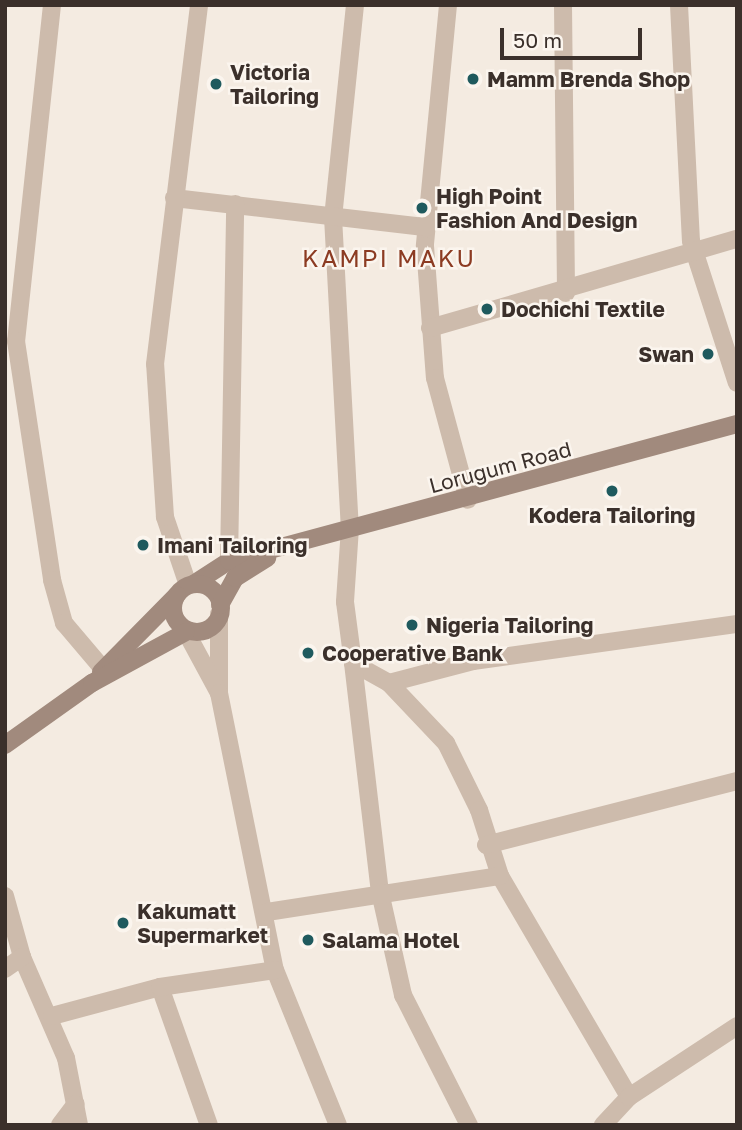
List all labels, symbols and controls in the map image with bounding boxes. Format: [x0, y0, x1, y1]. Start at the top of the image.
scale bar [504, 14, 646, 58]
text: 50 m [513, 27, 562, 53]
place label: Victoria Tailoring [230, 59, 319, 109]
place label: Mamm Brenda Shop [487, 66, 690, 92]
marker: Mamm Brenda Shop [465, 71, 481, 87]
marker: Victoria Tailoring [208, 76, 224, 92]
place label: High Point Fashion And Design [436, 183, 637, 233]
marker: High Point Fashion And Design [414, 200, 430, 216]
district label: KAMPI MAKU [303, 244, 475, 272]
place label: Dochichi Textile [501, 296, 665, 322]
marker: Dochichi Textile [479, 301, 495, 317]
place label: Swan [638, 341, 694, 367]
marker: Swan [700, 346, 716, 362]
street label: Lorugum Road [426, 436, 574, 498]
marker: Kodera Tailoring [604, 483, 620, 499]
place label: Kodera Tailoring [528, 502, 696, 528]
place label: Imani Tailoring [157, 532, 307, 558]
marker: Imani Tailoring [135, 537, 151, 553]
place label: Nigeria Tailoring [426, 612, 593, 638]
marker: Nigeria Tailoring [404, 617, 420, 633]
place label: Cooperative Bank [322, 640, 503, 666]
marker: Cooperative Bank [300, 645, 316, 661]
place label: Kakumatt Supermarket [137, 898, 268, 948]
marker: Kakumatt Supermarket [115, 915, 131, 931]
place label: Salama Hotel [322, 927, 460, 953]
marker: Salama Hotel [300, 932, 316, 948]

